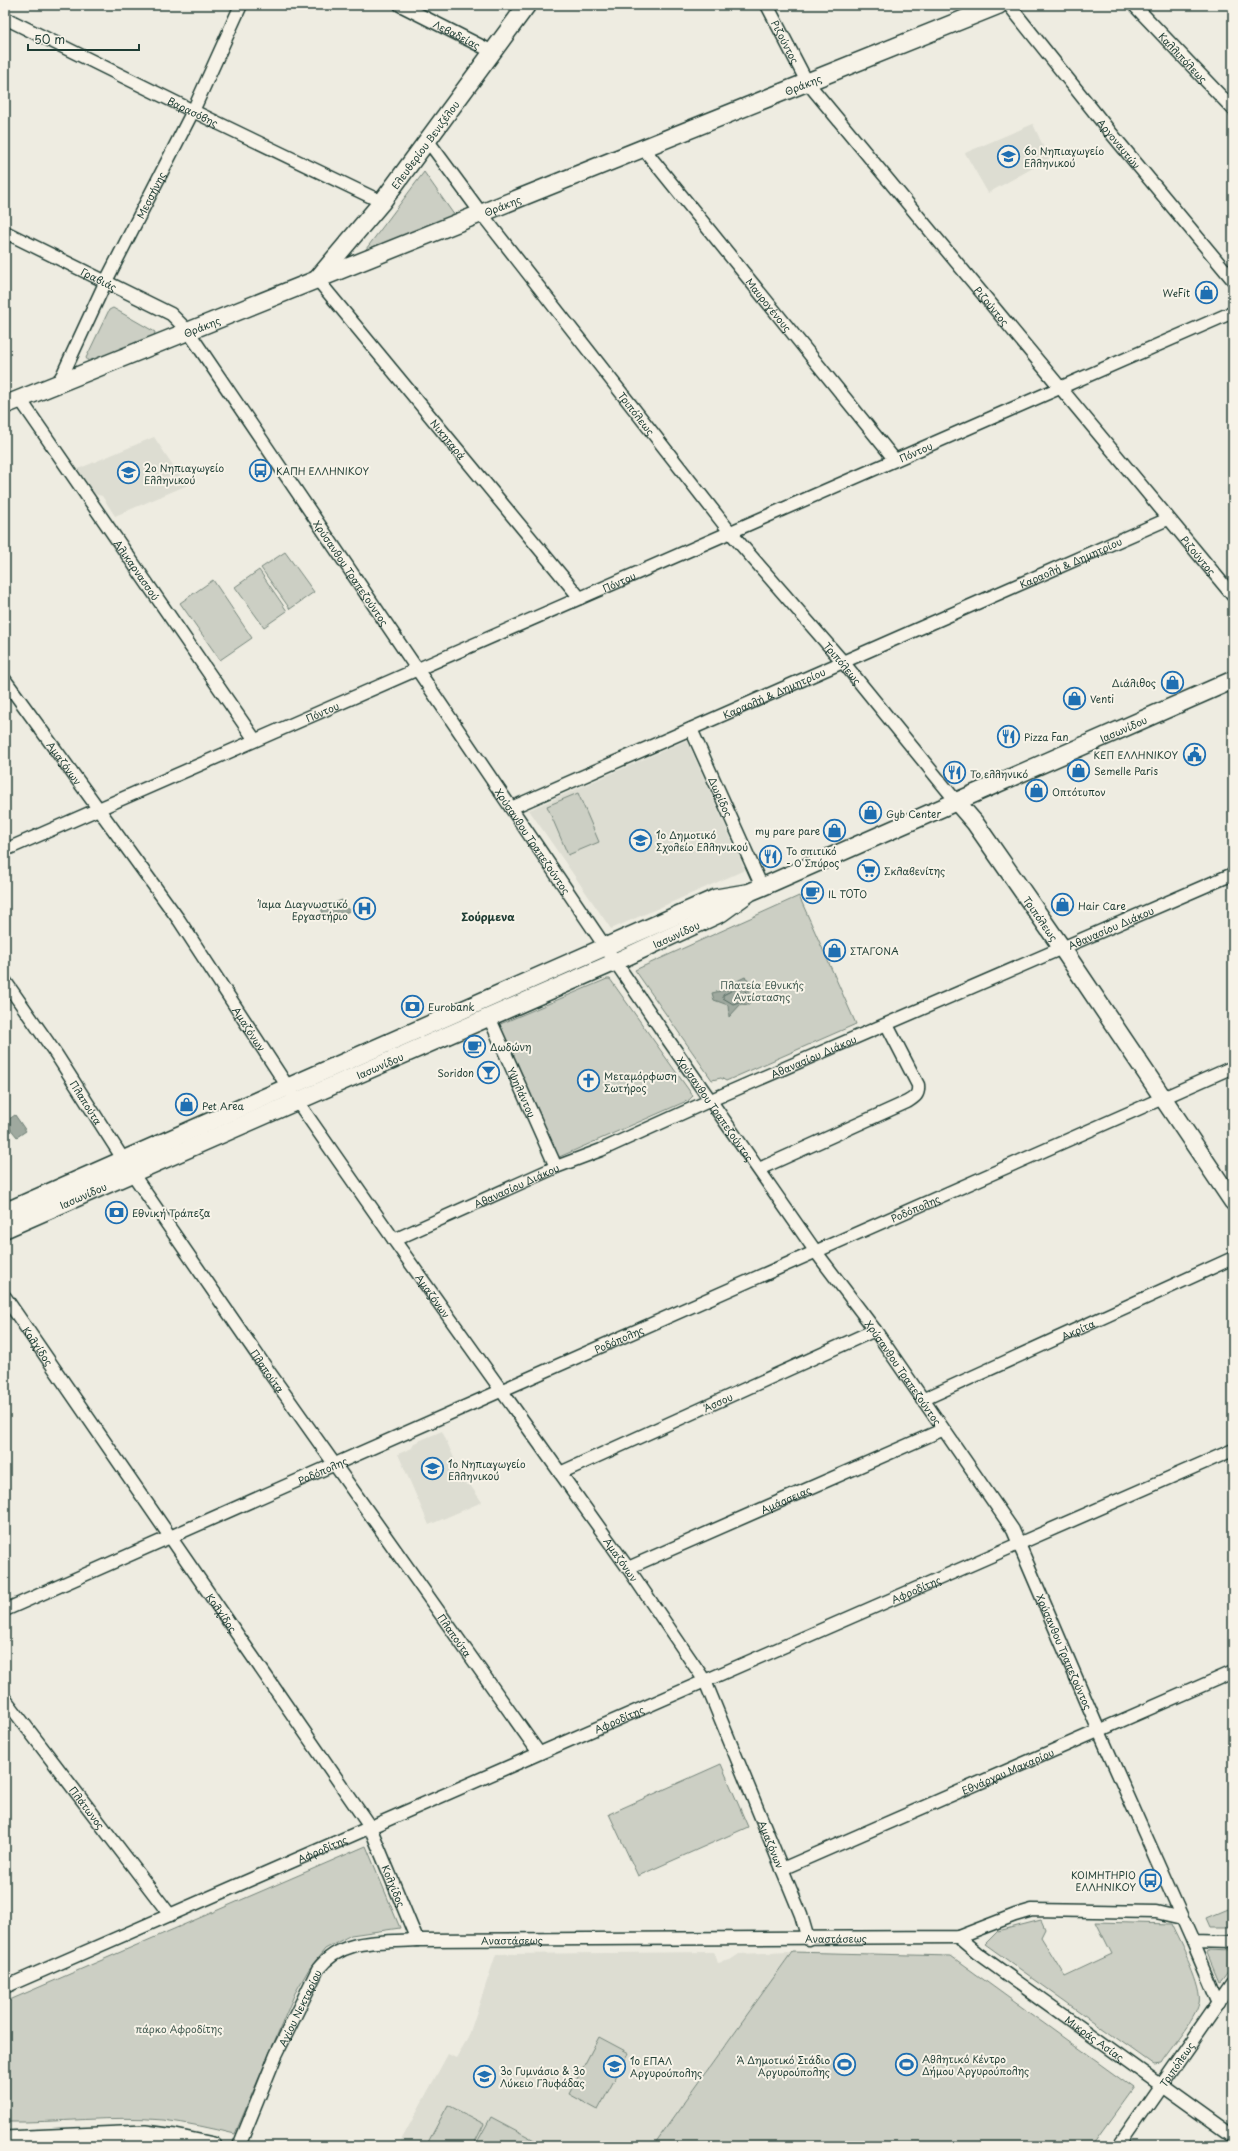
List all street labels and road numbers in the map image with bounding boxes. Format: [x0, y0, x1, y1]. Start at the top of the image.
street label: Λεβαδείας [431, 16, 483, 52]
street label: Ριζούντος [768, 17, 803, 66]
street label: Καλλιπόλεως [1156, 28, 1211, 86]
street label: Θράκης [782, 70, 823, 98]
street label: Βαρασόβης [165, 92, 221, 130]
street label: Ελευθερίου Βενιζέλου [387, 97, 462, 192]
street label: Αργοναυτών [1094, 115, 1145, 171]
street label: Μεσσήνης [132, 169, 168, 221]
street label: Θράκης [482, 191, 523, 219]
street label: Γραβιάς [79, 263, 120, 294]
street label: Μαυρογένους [743, 274, 796, 334]
street label: Ριζούντος [971, 283, 1013, 328]
street label: Θράκης [181, 312, 222, 340]
street label: Τριπόλεως [615, 388, 659, 438]
street label: Νικηταρά [428, 415, 470, 462]
street label: Πόντου [896, 437, 935, 465]
street label: Χρύσανθου Τραπεζούντος [311, 517, 393, 628]
street label: Ριζούντος [1178, 532, 1220, 578]
street label: Καραολή & Δημητρίου [1017, 533, 1124, 591]
street label: Αλικαρνασσού [111, 536, 164, 603]
street label: Πόντου [600, 567, 638, 595]
street label: Τριπόλεως [821, 638, 865, 687]
street label: Καραολή & Δημητρίου [720, 663, 828, 722]
street label: Πόντου [303, 697, 341, 725]
street label: Ιασωνίδου [1097, 711, 1149, 745]
street label: Αμαζόνων [44, 738, 86, 788]
street label: Δωρίδος [706, 774, 737, 819]
street label: Χρύσανθου Τραπεζούντος [492, 785, 575, 897]
street label: Τριπόλεως [1020, 893, 1062, 944]
street label: Αθανασίου Διάκου [1065, 902, 1156, 952]
street label: Ιασωνίδου [650, 916, 702, 951]
street label: Αμαζόνων [230, 1003, 270, 1054]
street label: Αθανασίου Διάκου [768, 1031, 859, 1081]
street label: Ιασωνίδου [354, 1048, 406, 1082]
street label: Χρύσανθου Τραπεζούντος [674, 1053, 758, 1164]
street label: Υψηλάντου [505, 1064, 540, 1120]
street label: Πλαπούτα [67, 1077, 107, 1127]
street label: Αθανασίου Διάκου [471, 1159, 561, 1211]
street label: Ιασωνίδου [57, 1178, 109, 1212]
street label: Ροδόπολης [888, 1190, 942, 1225]
street label: Αμαζόνων [413, 1270, 454, 1320]
street label: Ακρίτα [1058, 1315, 1097, 1343]
street label: Χρύσανθου Τραπεζούντος [862, 1317, 946, 1428]
street label: Ροδόπολης [592, 1321, 646, 1356]
street label: Κολχίδος [20, 1323, 57, 1368]
street label: Πλαπούτα [248, 1346, 289, 1396]
street label: Άσσου [700, 1388, 735, 1415]
street label: Ροδόπολης [295, 1452, 349, 1487]
street label: Αμάσσειας [758, 1481, 813, 1516]
street label: Αμαζόνων [601, 1534, 642, 1584]
street label: Αφροδίτης [888, 1571, 943, 1606]
street label: Κολχίδος [204, 1590, 241, 1635]
street label: Χρύσανθου Τραπεζούντος [1034, 1591, 1096, 1712]
street label: Πλαπούτα [435, 1610, 476, 1660]
street label: Αφροδίτης [592, 1701, 646, 1736]
street label: Εθνάρχου Μακαρίου [959, 1744, 1056, 1797]
street label: Πλάτωνος [66, 1782, 109, 1832]
street label: Αμαζόνων [755, 1818, 789, 1871]
street label: Αφροδίτης [295, 1831, 349, 1866]
street label: Κολχίδος [379, 1862, 410, 1909]
street label: Αναστάσεως [805, 1930, 867, 1945]
street label: Αναστάσεως [481, 1932, 543, 1947]
street label: Αγίου Νεκταρίου [274, 1966, 324, 2049]
street label: Μικράς Ασίας [1062, 2011, 1128, 2064]
street label: Τριπόλεως [1155, 2038, 1197, 2089]

